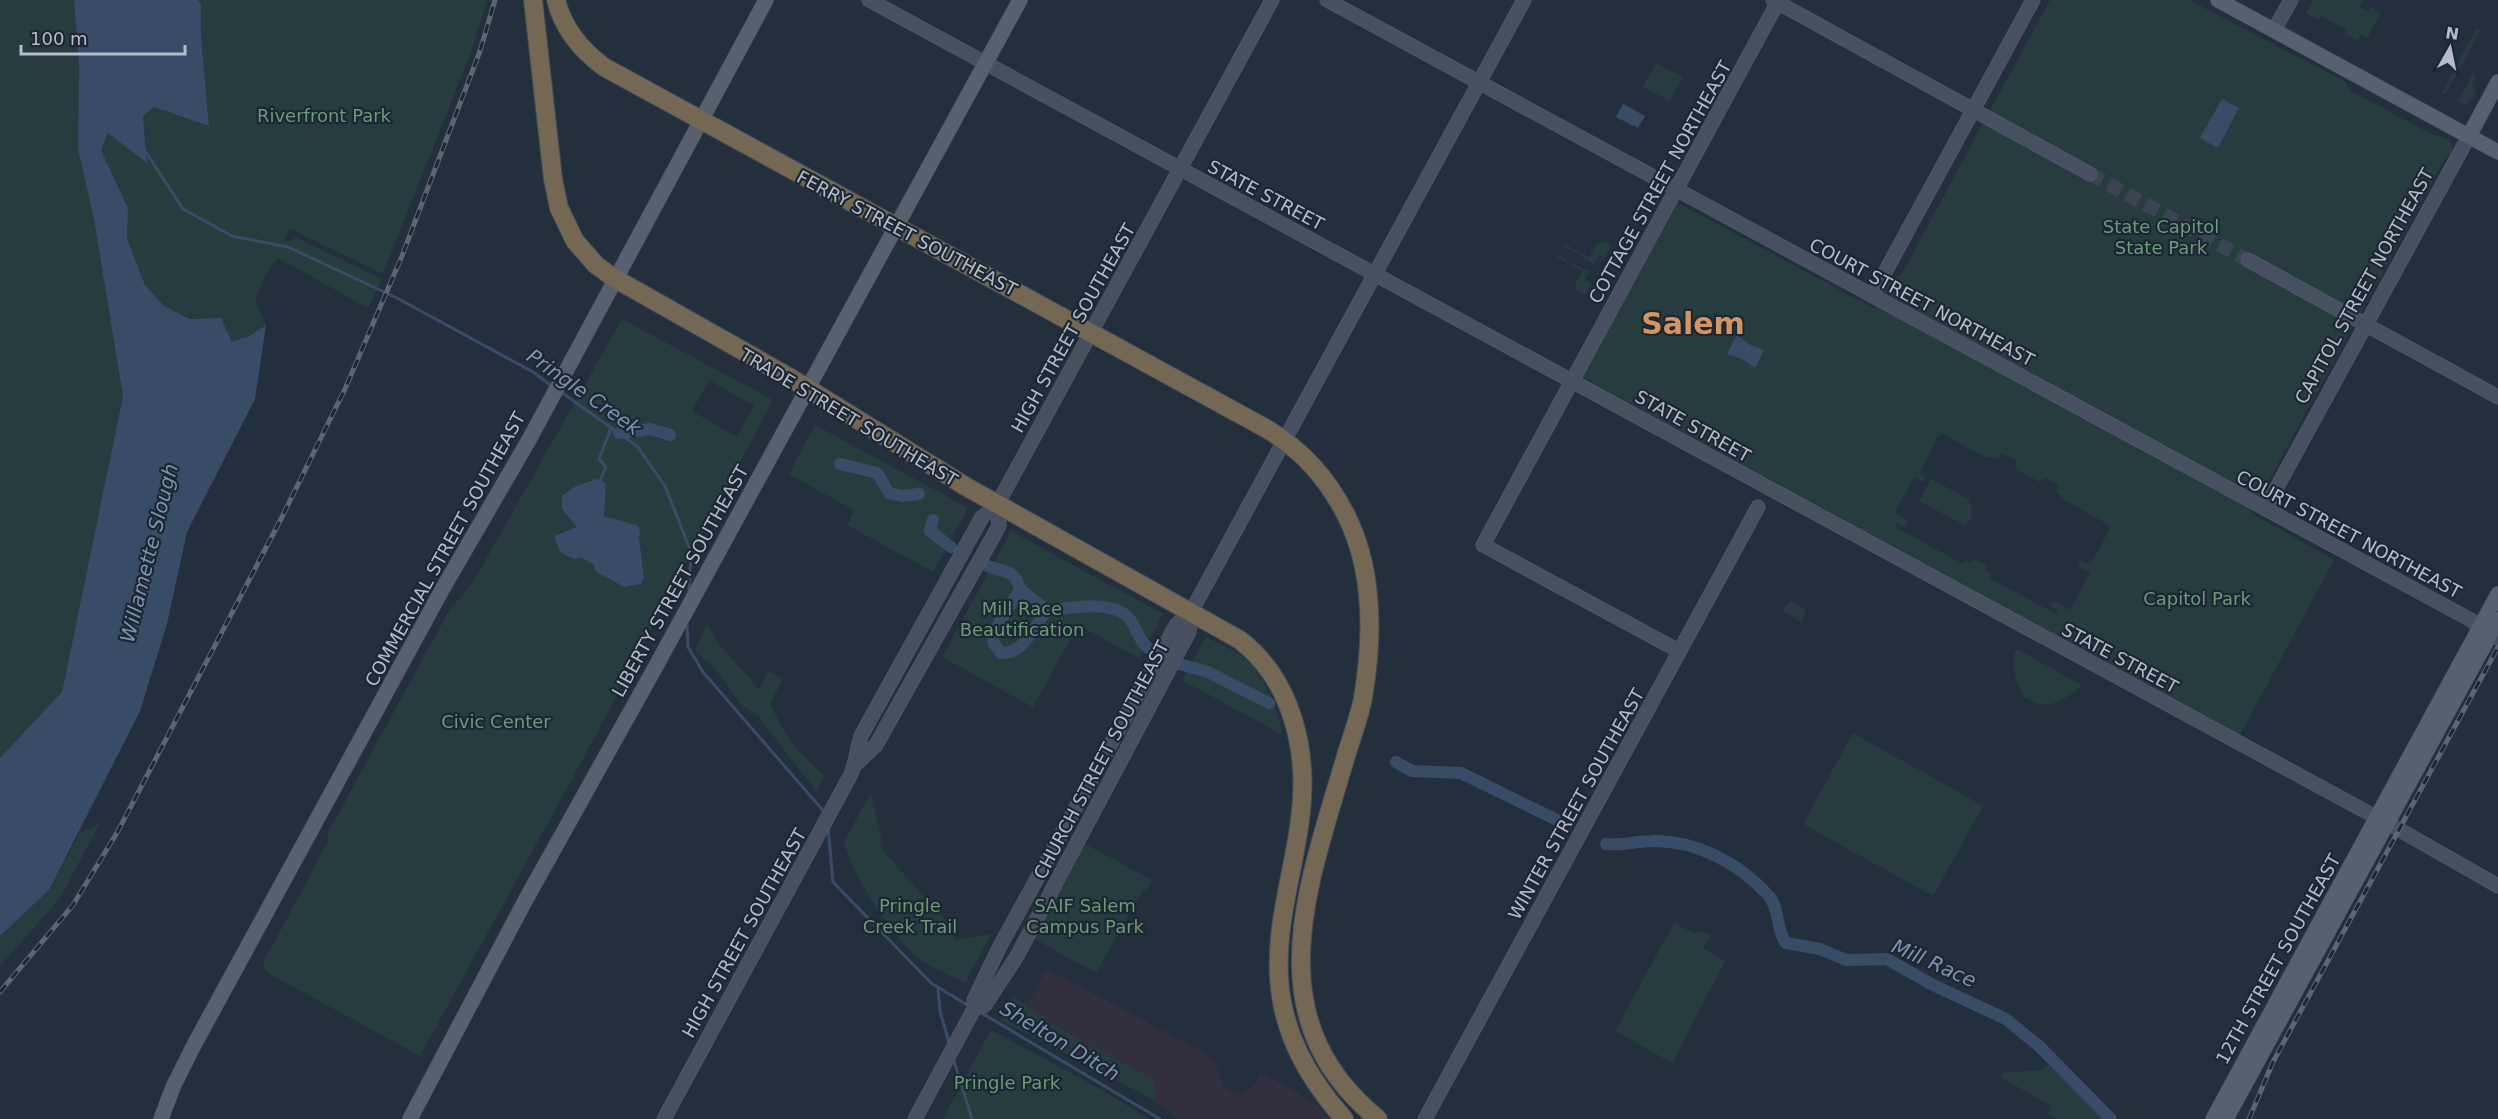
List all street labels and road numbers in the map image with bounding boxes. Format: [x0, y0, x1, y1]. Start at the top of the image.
street label: COTTAGE STREET NORTHEAST [1584, 56, 1736, 307]
street label: STATE STREET [1204, 156, 1329, 235]
street label: CAPITOL STREET NORTHEAST [2290, 164, 2438, 407]
street label: FERRY STREET SOUTHEAST [793, 166, 1021, 301]
street label: HIGH STREET SOUTHEAST [1007, 219, 1140, 436]
street label: COURT STREET NORTHEAST [1806, 234, 2039, 371]
street label: TRADE STREET SOUTHEAST [736, 343, 962, 491]
street label: STATE STREET [1632, 386, 1755, 467]
street label: COMMERCIAL STREET SOUTHEAST [361, 407, 530, 690]
street label: LIBERTY STREET SOUTHEAST [607, 461, 753, 701]
street label: COURT STREET NORTHEAST [2233, 466, 2466, 603]
street label: STATE STREET [2058, 619, 2183, 698]
street label: CHURCH STREET SOUTHEAST [1029, 637, 1173, 883]
street label: WINTER STREET SOUTHEAST [1504, 684, 1649, 923]
street label: HIGH STREET SOUTHEAST [678, 824, 811, 1041]
street label: 12TH STREET SOUTHEAST [2211, 849, 2345, 1068]

